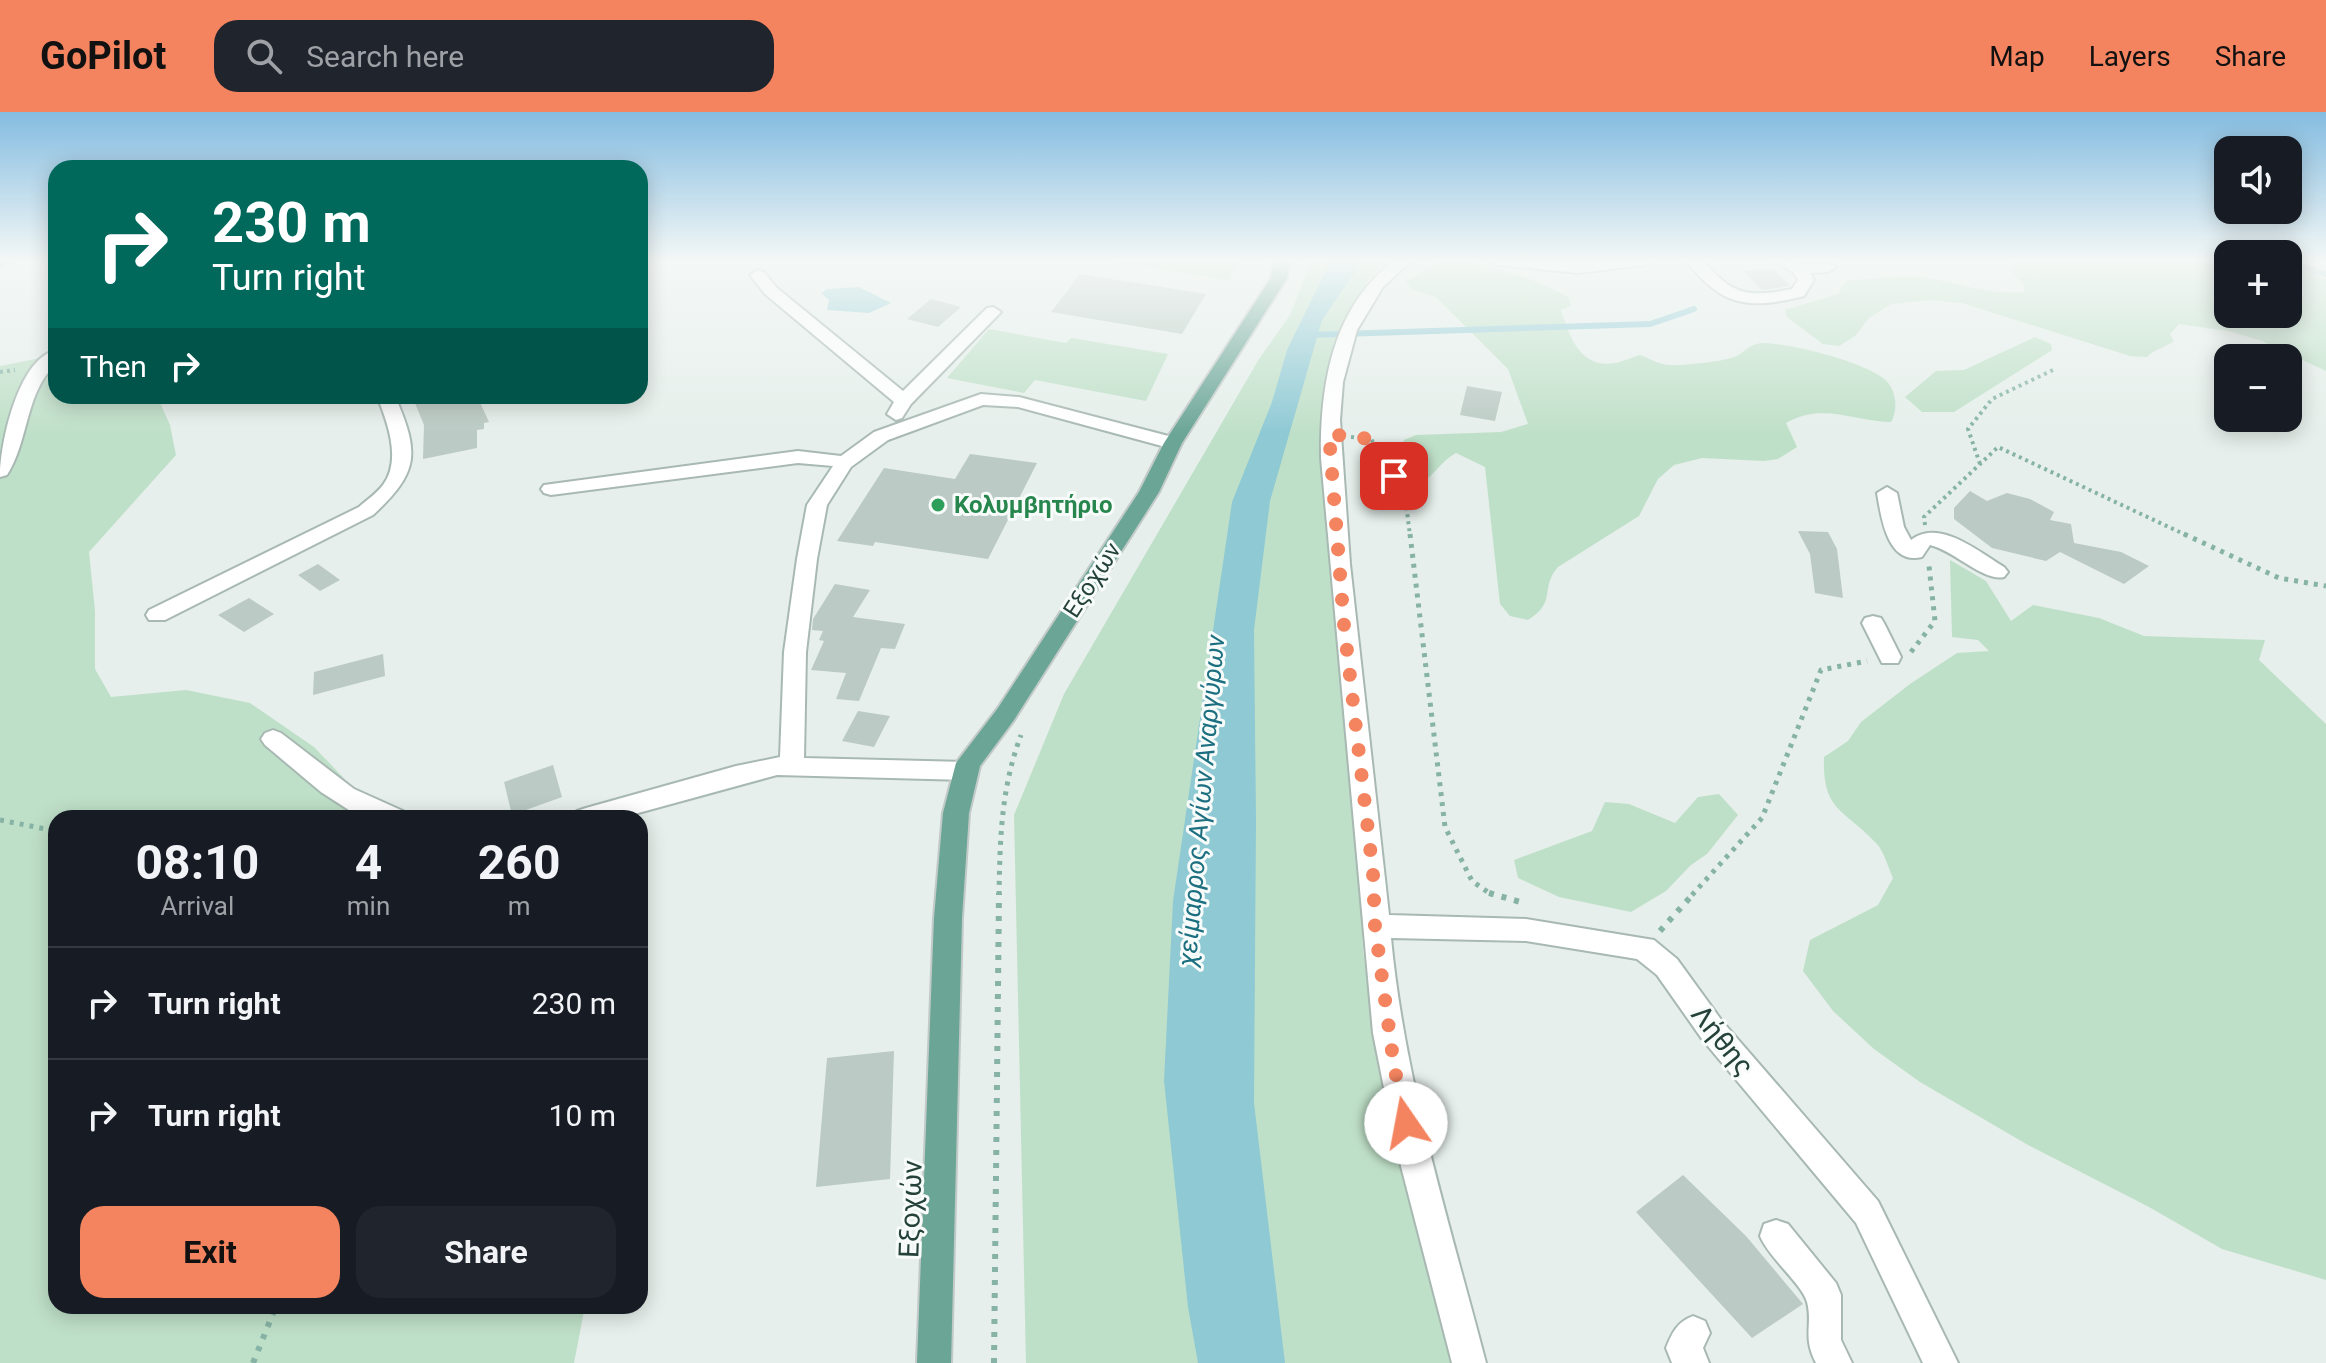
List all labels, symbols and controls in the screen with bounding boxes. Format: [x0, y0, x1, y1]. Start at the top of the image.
search box [214, 20, 774, 92]
text: GoPilot [40, 34, 166, 78]
icon: search [242, 34, 286, 78]
text: Search here [306, 39, 464, 74]
text: Map [1989, 40, 2045, 73]
text: Layers [2089, 40, 2171, 73]
text: Share [2215, 40, 2286, 73]
map controls [2214, 136, 2302, 432]
button: sound [2214, 136, 2302, 224]
text: 230 m [212, 190, 371, 256]
icon: right [80, 192, 184, 296]
button: + [2214, 240, 2302, 328]
text: Turn right [212, 257, 365, 299]
icon: right [163, 344, 207, 388]
button: − [2214, 344, 2302, 432]
text: Then [80, 349, 147, 384]
pin [1360, 442, 1428, 510]
icon: arrive [1372, 454, 1416, 498]
place label: Κολυμβητήριο [954, 491, 1113, 519]
marker: Κολυμβητήριο [929, 496, 947, 514]
street label: Εξοχών [1057, 537, 1127, 623]
water label: χείμαρρος Αγίων Αναργύρων [1171, 633, 1231, 969]
text: 08:10 [136, 834, 259, 891]
text: 4 [355, 834, 382, 891]
text: 260 [478, 834, 560, 891]
text: Arrival [161, 891, 234, 921]
text: min [347, 891, 390, 921]
text: m [508, 891, 531, 921]
icon: right [80, 981, 124, 1025]
text: Turn right [148, 986, 281, 1021]
text: 230 m [532, 986, 616, 1021]
street label: Λήθης [1684, 998, 1761, 1082]
position arrow [1364, 1081, 1448, 1165]
icon: right [80, 1093, 124, 1137]
text: Turn right [148, 1098, 281, 1133]
text: 10 m [549, 1098, 616, 1133]
street label: Εξοχών [892, 1159, 929, 1258]
button: Exit [80, 1206, 340, 1298]
button: Share [356, 1206, 616, 1298]

